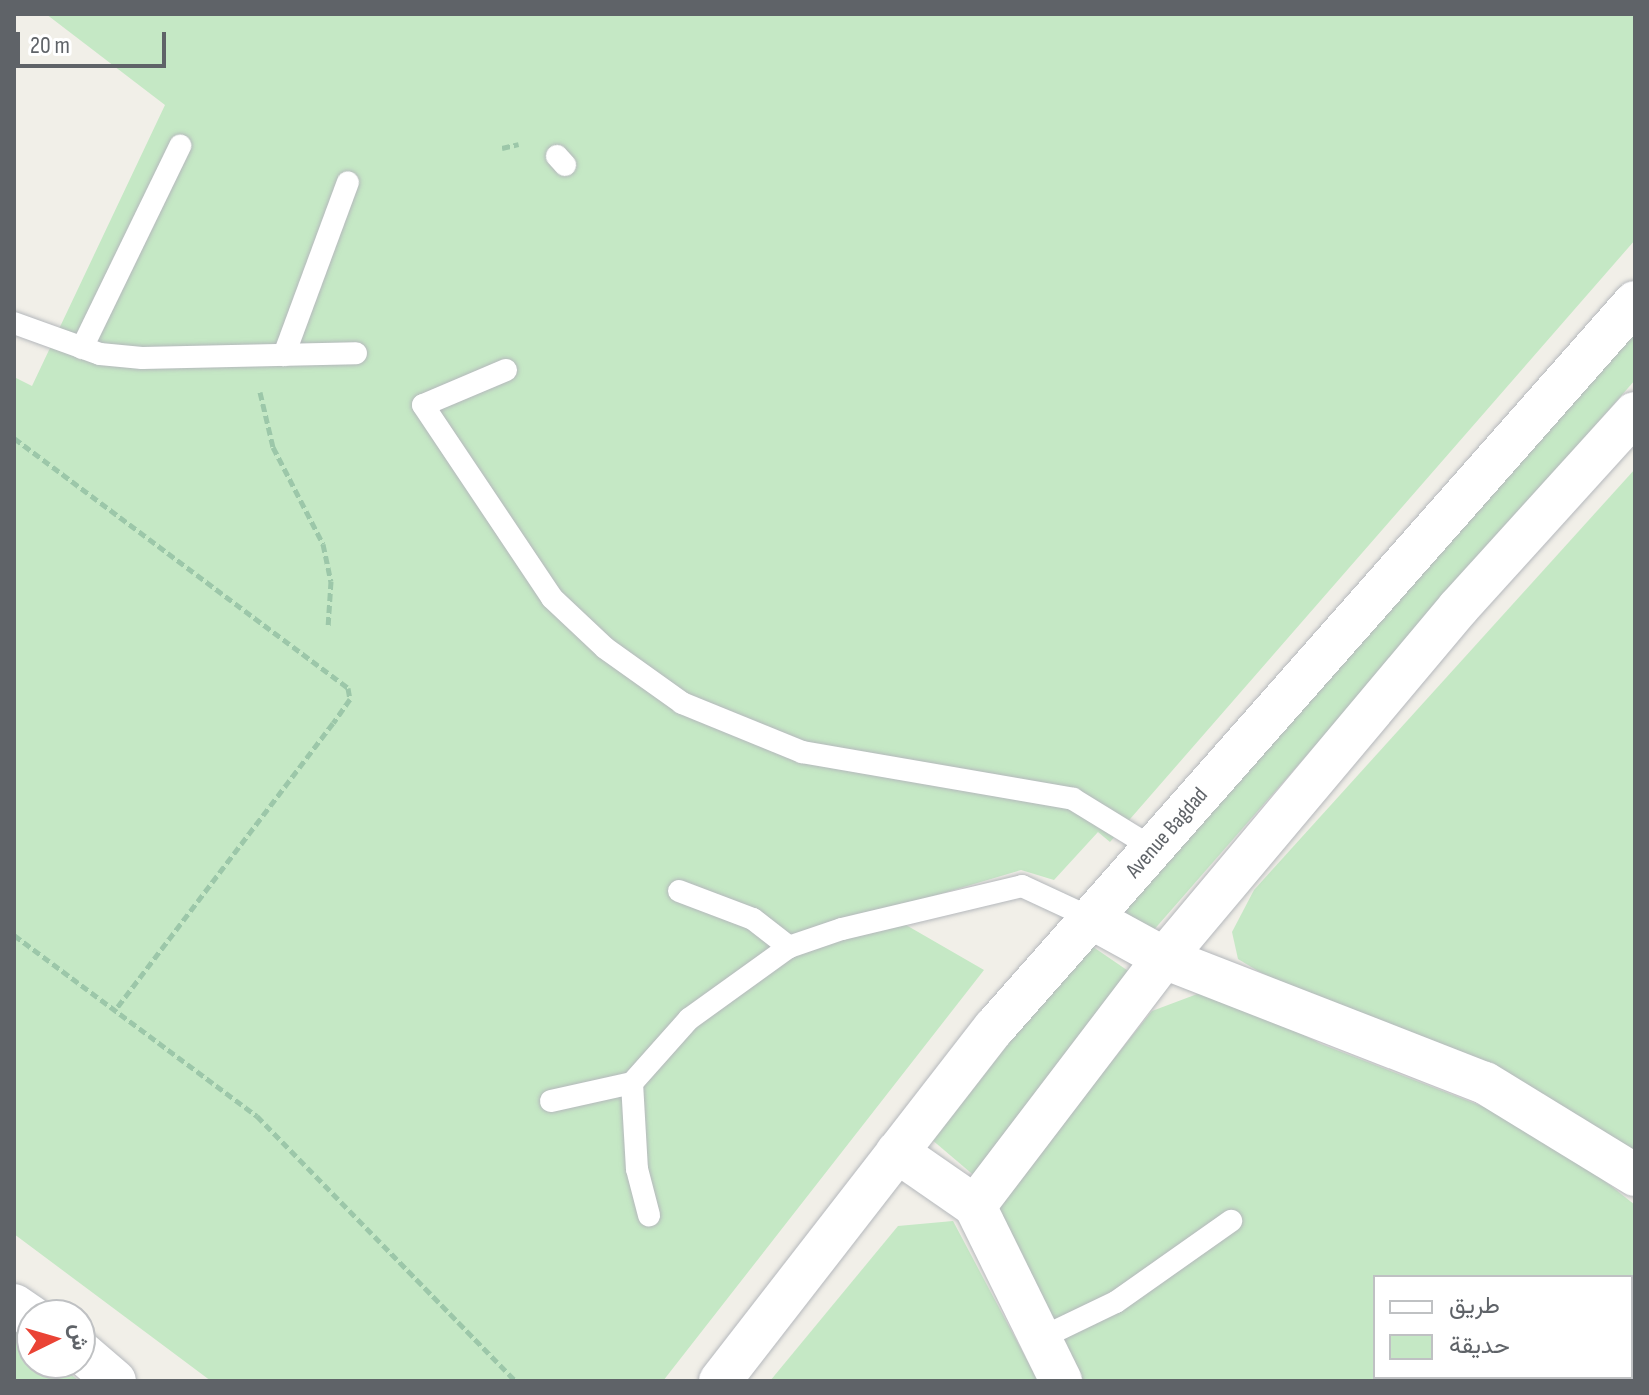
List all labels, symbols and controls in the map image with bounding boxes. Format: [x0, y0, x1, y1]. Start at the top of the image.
scale bar [20, 16, 170, 66]
text: 20 m [30, 31, 70, 60]
street label: Avenue Bagdad [1121, 782, 1213, 884]
legend [1373, 1275, 1633, 1379]
text: طريق [1449, 1291, 1500, 1320]
north arrow [16, 1299, 96, 1379]
text: ش [64, 1323, 93, 1351]
text: حديقة [1449, 1331, 1510, 1360]

